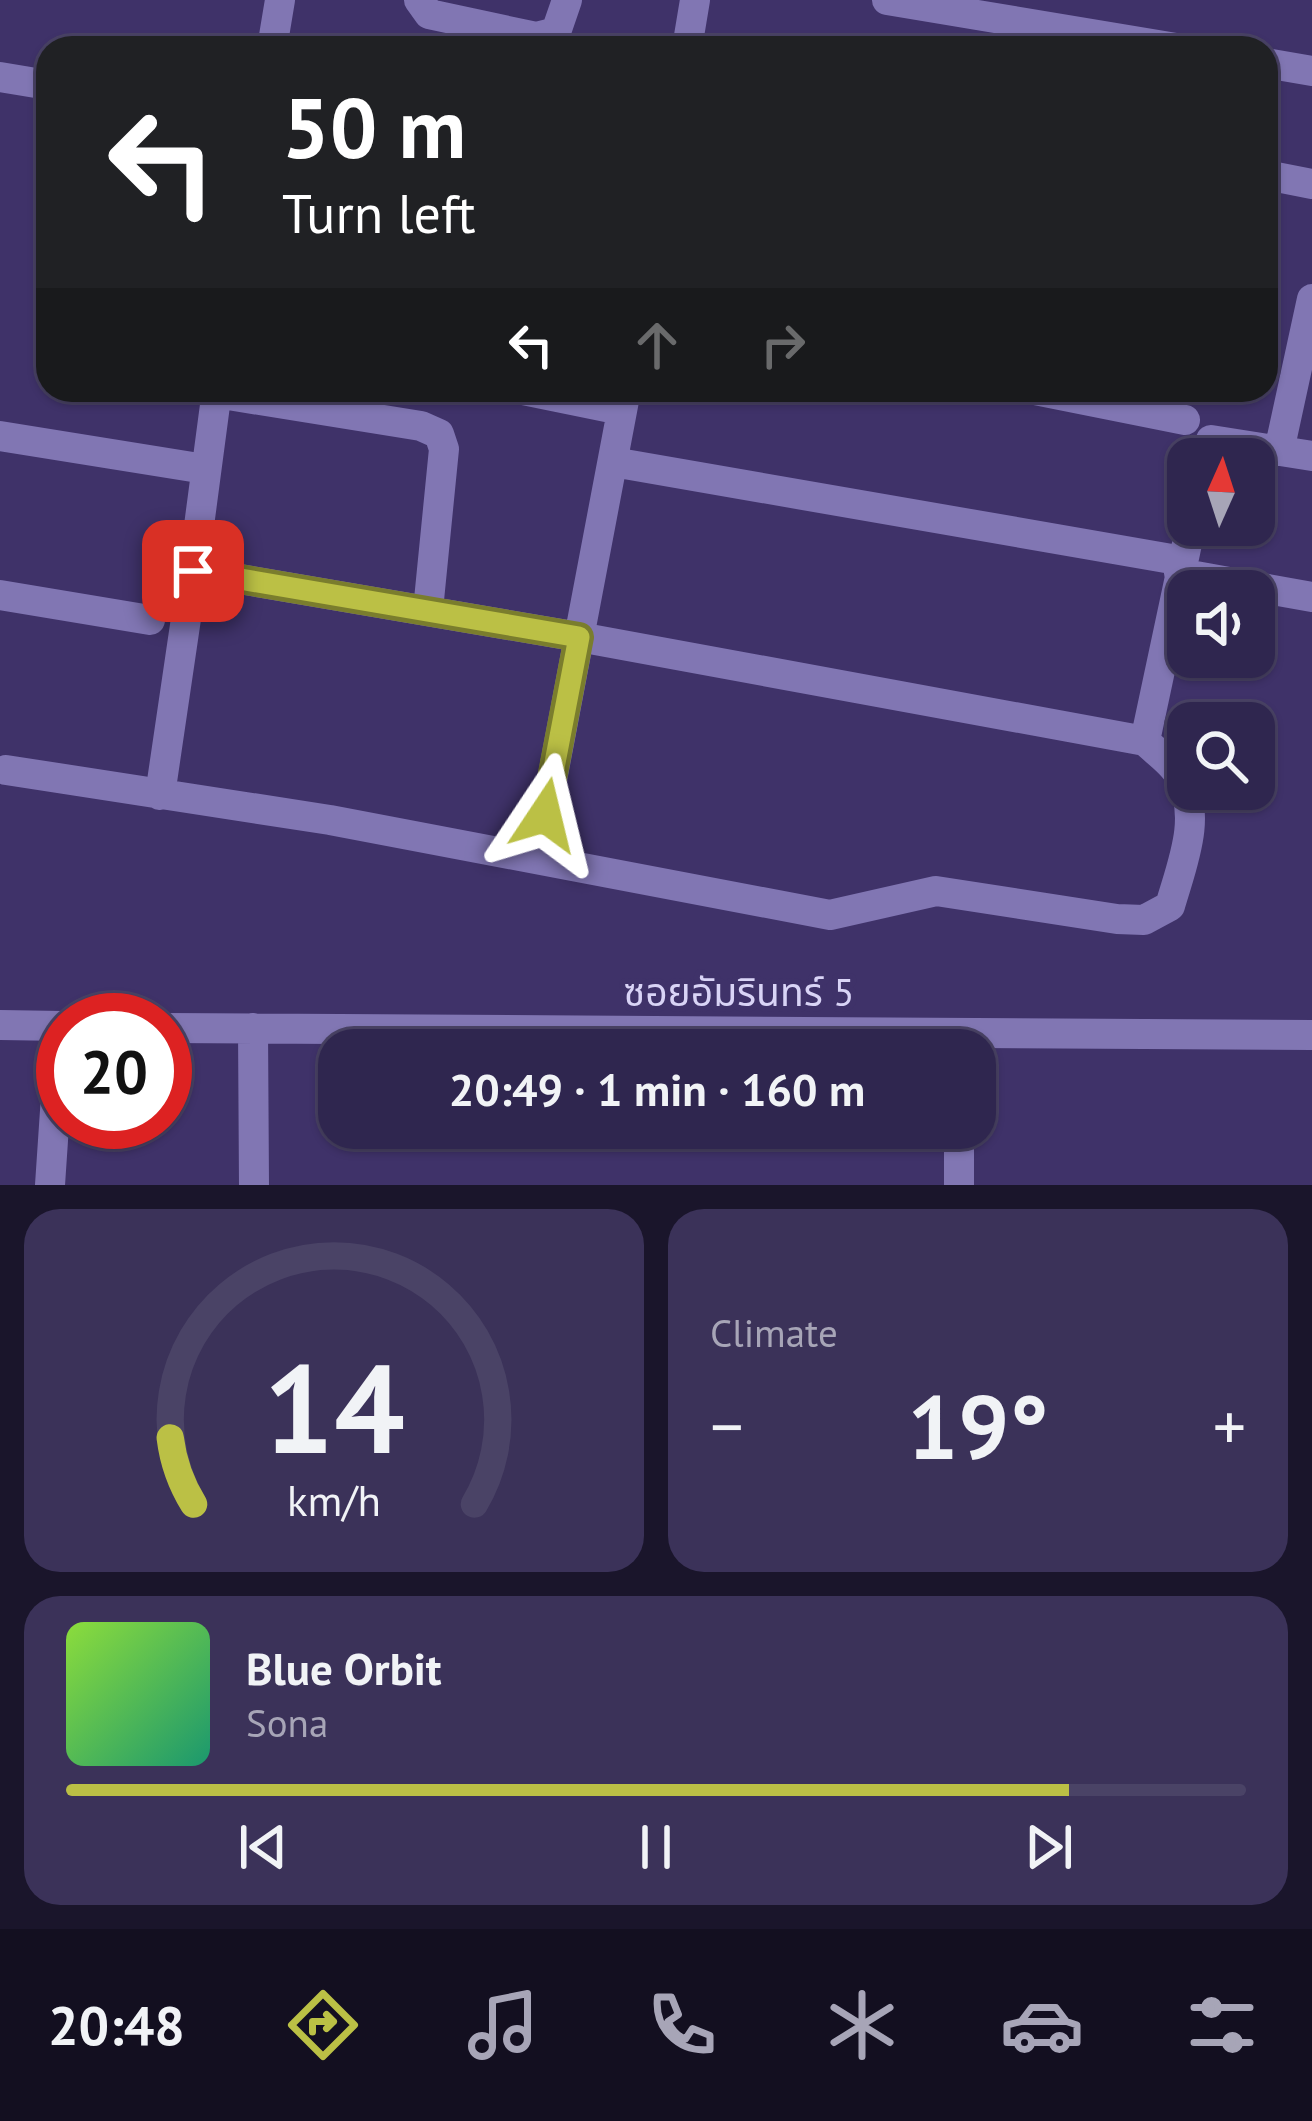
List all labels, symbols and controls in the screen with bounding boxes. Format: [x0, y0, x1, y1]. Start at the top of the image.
text: 50 m [282, 72, 466, 181]
icon: left [84, 84, 240, 240]
text: Turn left [282, 178, 476, 248]
icon: left [498, 312, 564, 378]
icon: ahead [624, 312, 690, 378]
icon: right [750, 312, 816, 378]
north arrow [1167, 438, 1275, 546]
map controls [1167, 438, 1275, 810]
pin [142, 520, 244, 622]
icon: arrive [160, 538, 226, 604]
button: sound [1167, 570, 1275, 678]
button: search [1167, 702, 1275, 810]
position arrow [482, 752, 608, 878]
street label: ซอยอัมรินทร์ 5 [624, 966, 854, 1017]
speed limit sign: 20 [36, 993, 192, 1149]
text: 20:49 · 1 min · 160 m [449, 1060, 865, 1118]
text: Climate [710, 1307, 838, 1358]
text: 14 [263, 1326, 405, 1487]
text: 19° [907, 1367, 1049, 1484]
text: − [710, 1383, 743, 1468]
text: + [1213, 1383, 1246, 1468]
text: km/h [287, 1471, 381, 1527]
text: Blue Orbit [246, 1639, 442, 1697]
text: Sona [246, 1697, 328, 1748]
icon: previous [230, 1814, 296, 1880]
icon: pause [623, 1814, 689, 1880]
icon: next [1016, 1814, 1082, 1880]
icon: directions [281, 1983, 365, 2067]
icon: music [461, 1983, 545, 2067]
icon: phone [640, 1983, 724, 2067]
icon: climate [820, 1983, 904, 2067]
icon: car [1000, 1983, 1084, 2067]
icon: filters [1180, 1983, 1264, 2067]
text: 20:48 [48, 1990, 185, 2060]

